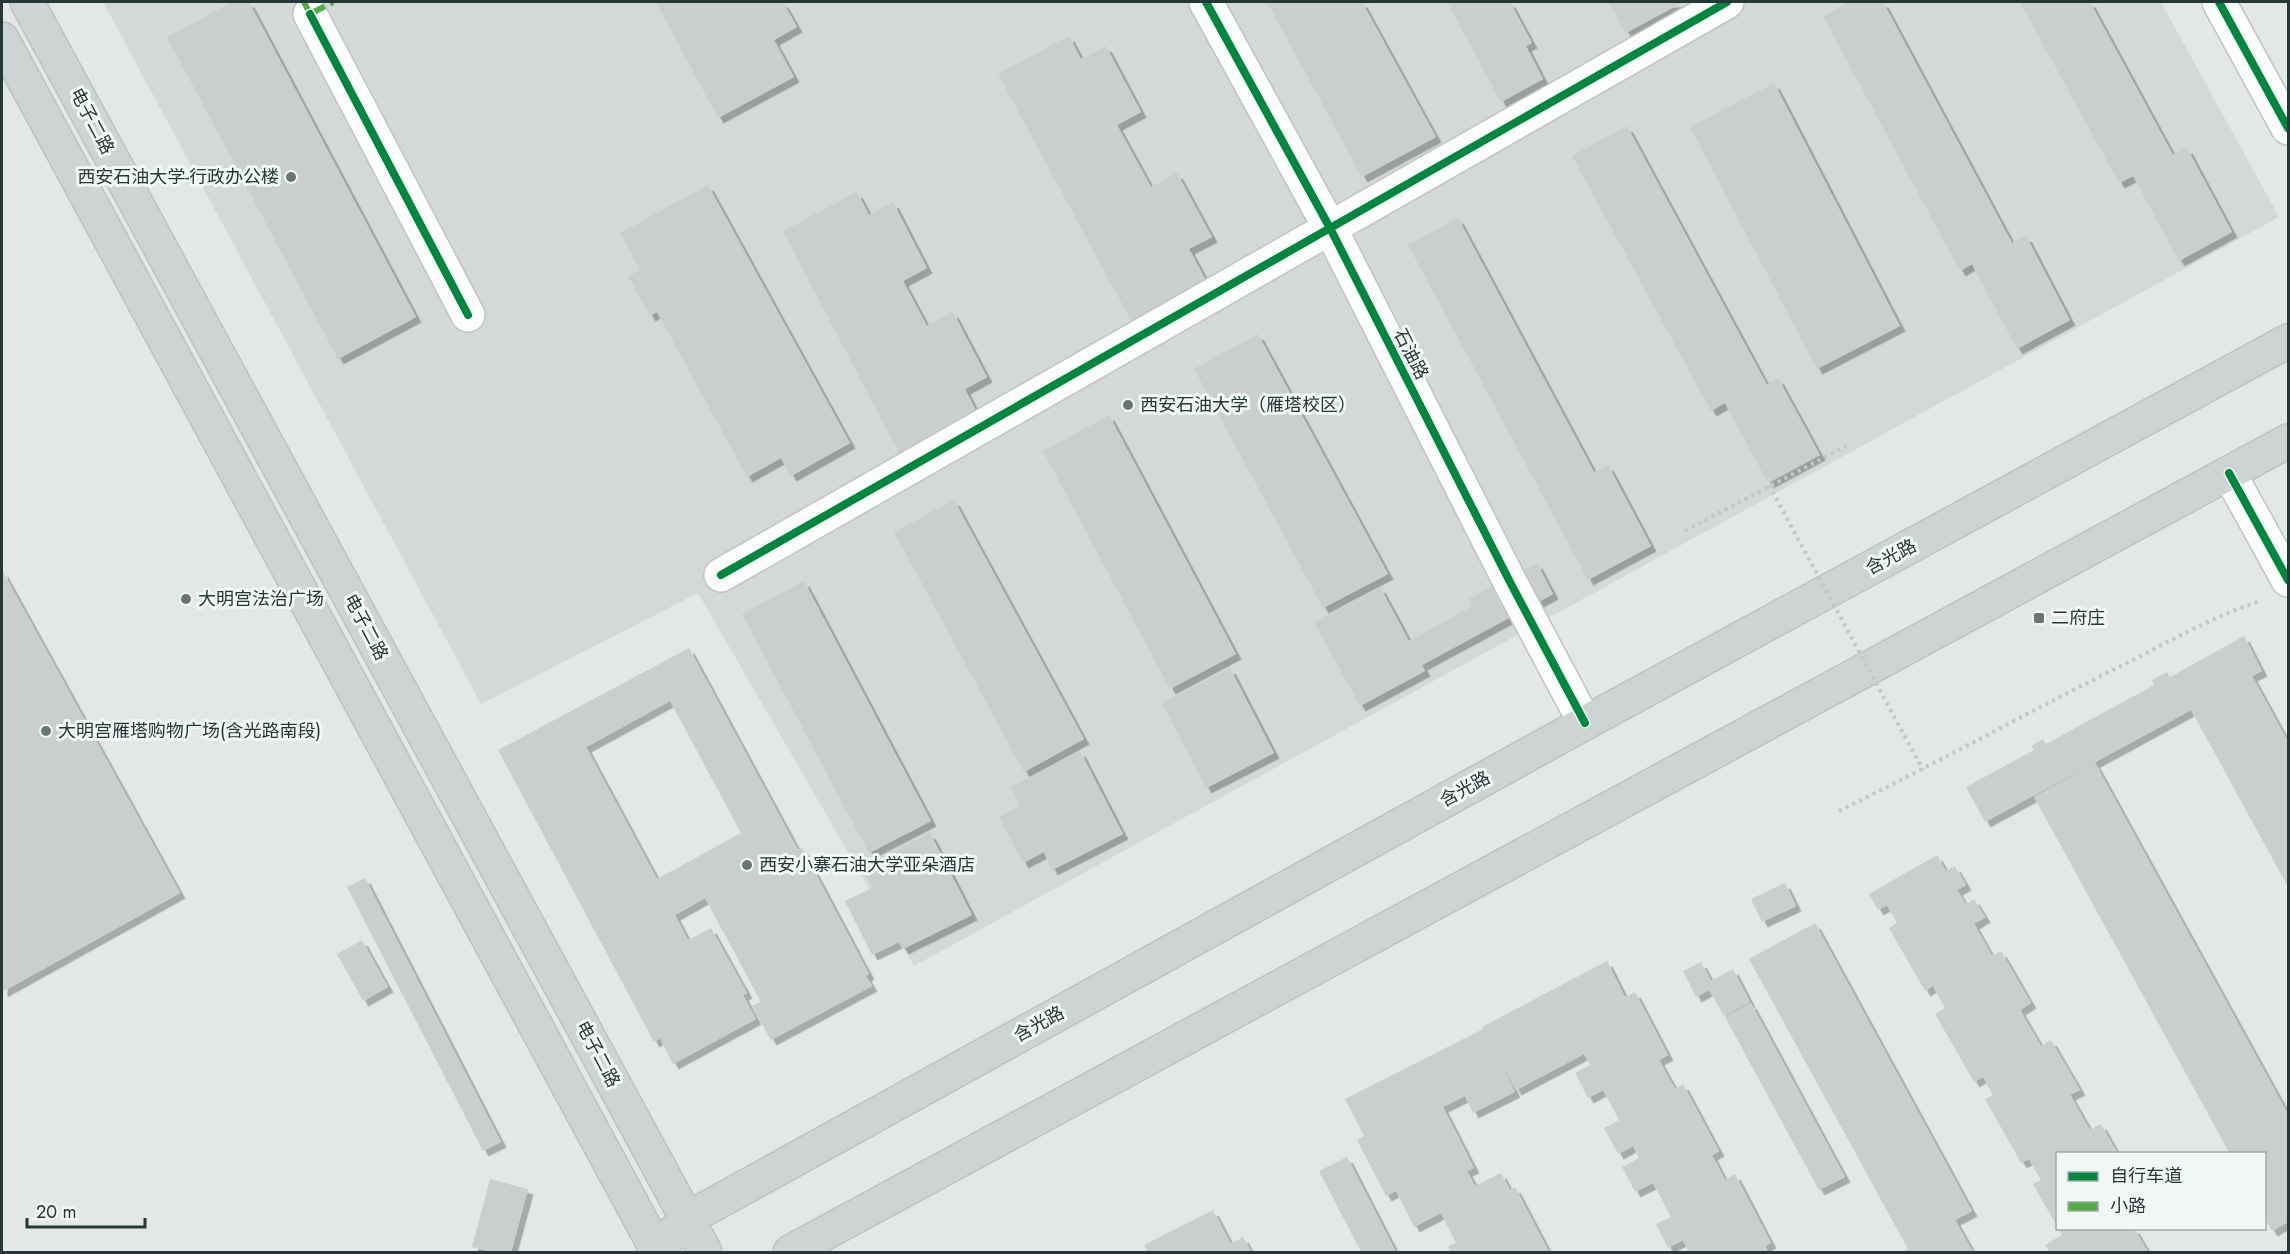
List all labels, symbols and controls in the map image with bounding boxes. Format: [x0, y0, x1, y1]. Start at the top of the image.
street label: 电子二路 [64, 83, 120, 159]
place label: 西安石油大学-行政办公楼 [77, 164, 279, 190]
marker: 西安石油大学-行政办公楼 [284, 170, 298, 184]
street label: 石油路 [1387, 324, 1435, 384]
place label: 西安石油大学（雁塔校区） [1140, 392, 1356, 418]
marker: 西安石油大学（雁塔校区） [1121, 398, 1135, 412]
street label: 含光路 [1861, 533, 1921, 581]
place label: 大明宫法治广场 [198, 586, 324, 612]
street label: 电子二路 [338, 589, 394, 665]
marker: 大明宫法治广场 [179, 592, 193, 606]
place label: 二府庄 [2051, 605, 2105, 631]
marker: 二府庄 [2032, 611, 2046, 625]
place label: 大明宫雁塔购物广场(含光路南段) [58, 718, 321, 744]
marker: 大明宫雁塔购物广场(含光路南段) [39, 724, 53, 738]
street label: 含光路 [1435, 765, 1495, 813]
place label: 西安小寨石油大学亚朵酒店 [759, 852, 975, 878]
marker: 西安小寨石油大学亚朵酒店 [740, 858, 754, 872]
street label: 含光路 [1009, 1000, 1069, 1048]
street label: 电子二路 [570, 1016, 626, 1092]
legend [2056, 1152, 2266, 1230]
text: 自行车道 [2110, 1163, 2182, 1189]
scale bar [27, 1191, 146, 1229]
text: 小路 [2110, 1193, 2146, 1219]
text: 20 m [36, 1199, 76, 1225]

